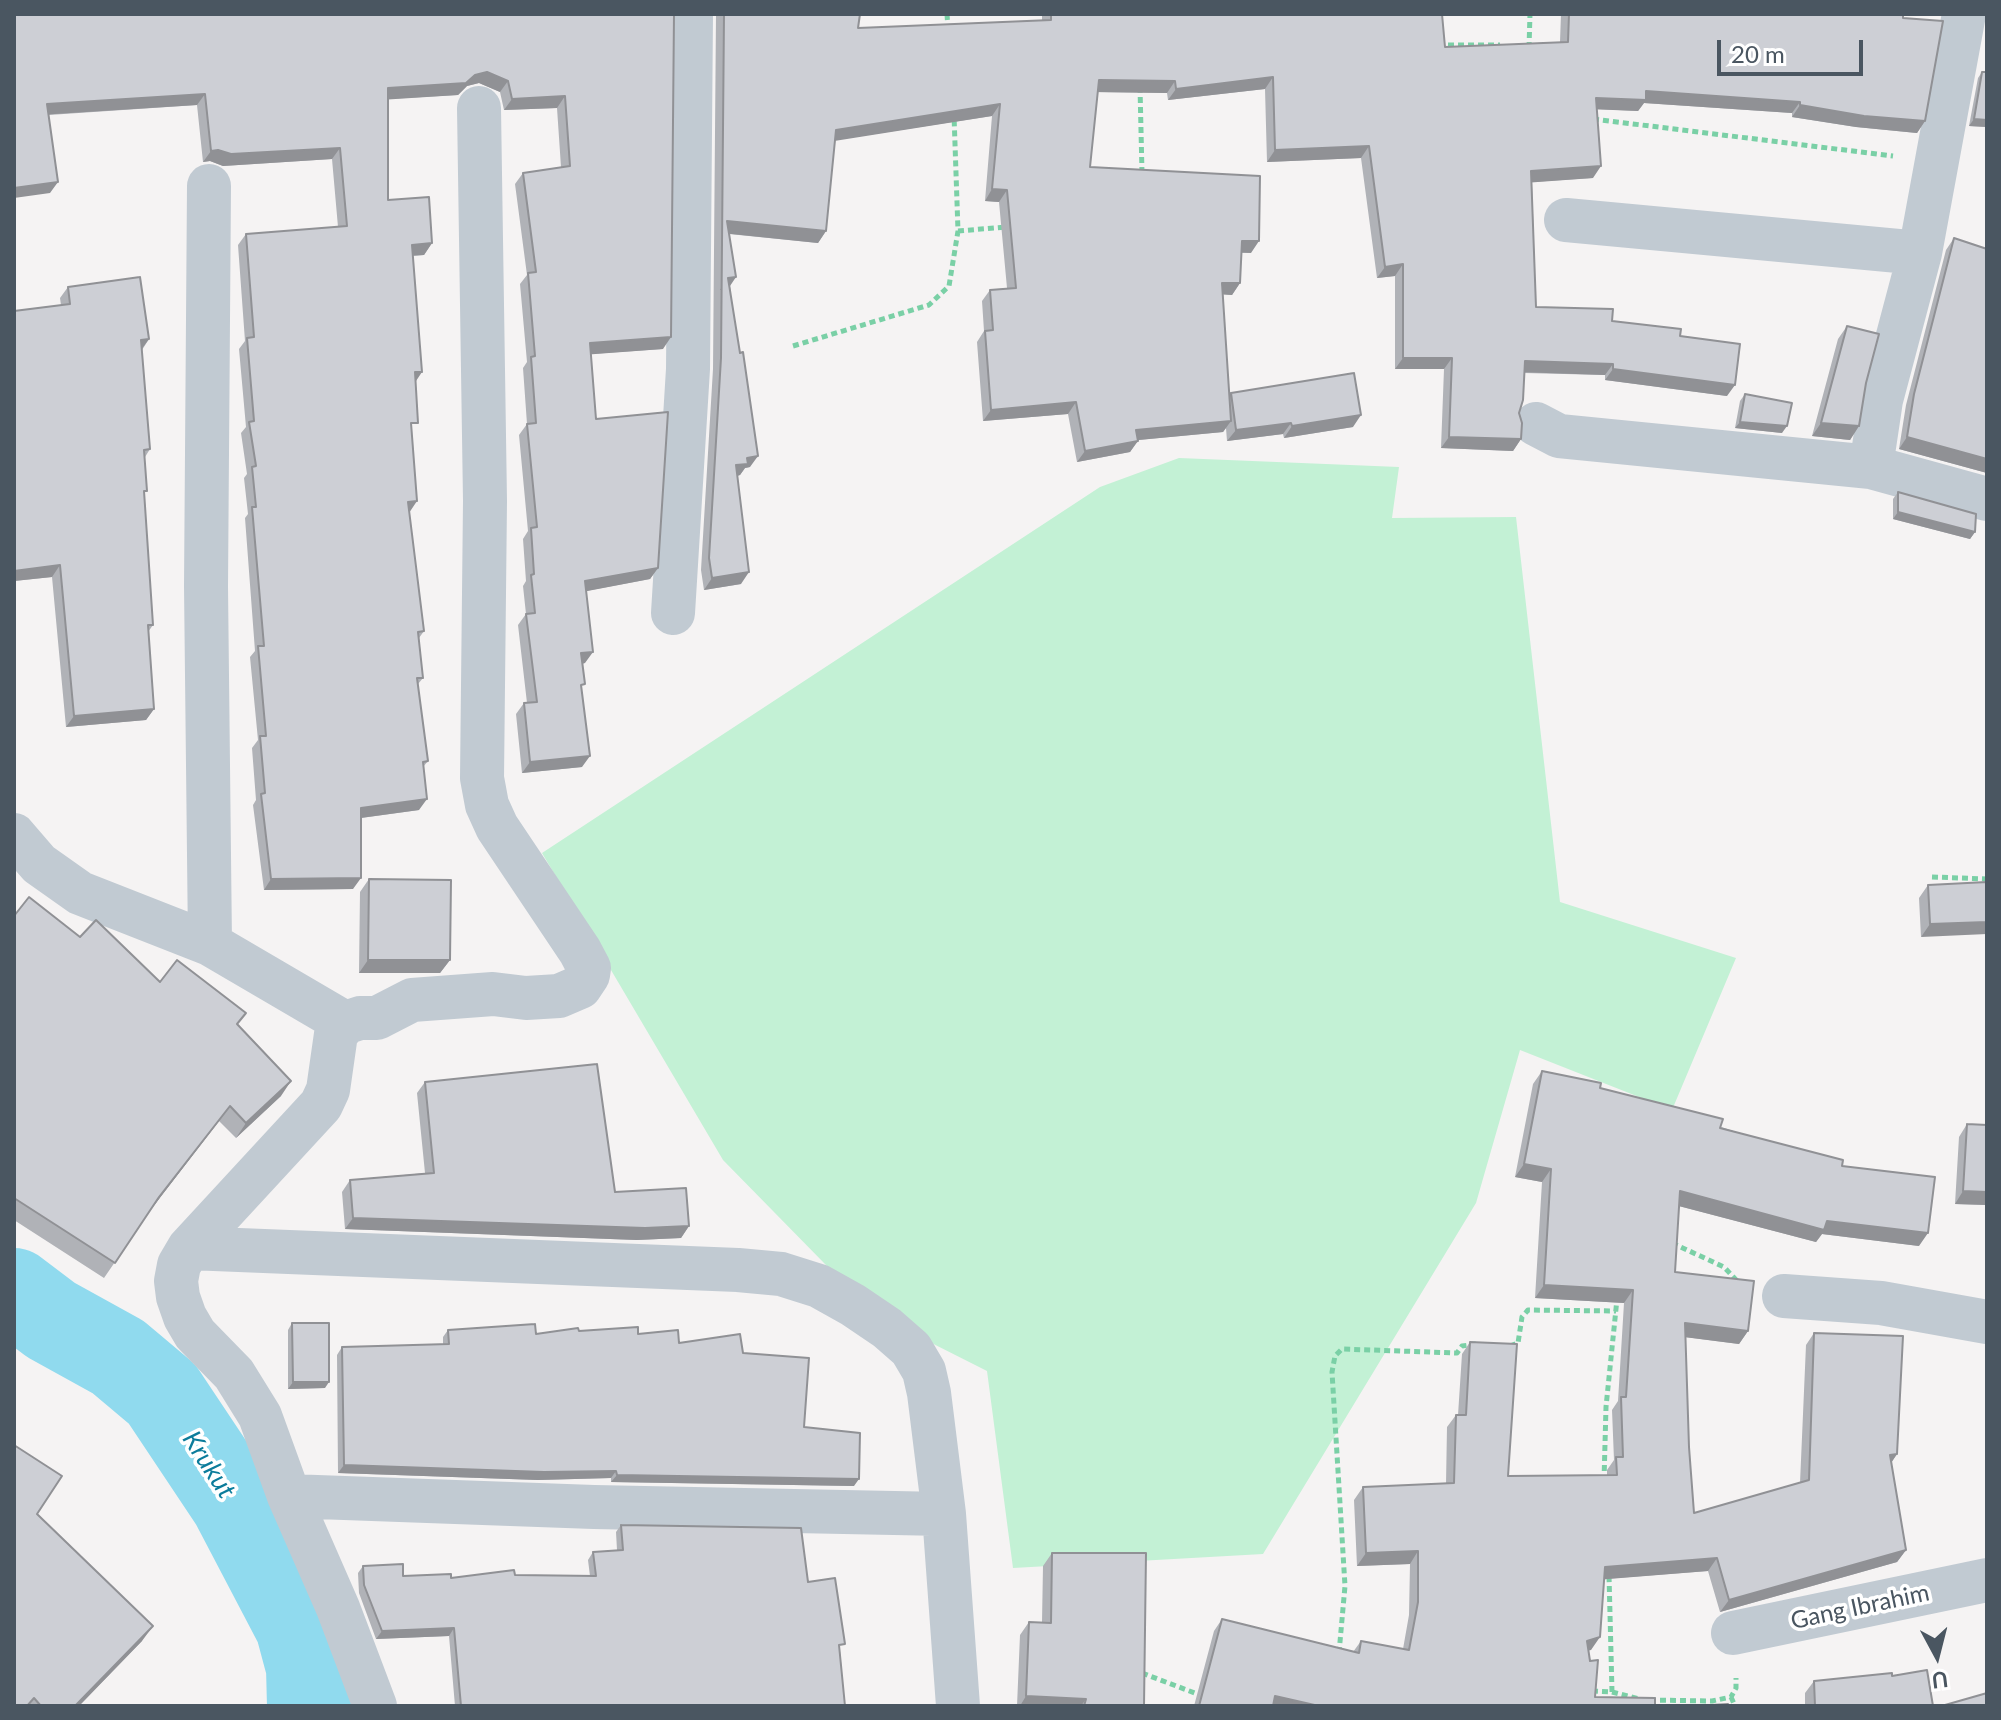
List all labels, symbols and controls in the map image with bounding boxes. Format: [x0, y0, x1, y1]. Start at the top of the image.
scale bar [1721, 24, 1867, 74]
text: 20 m [1731, 39, 1785, 68]
water label: Krukut [176, 1426, 242, 1504]
street label: Gang Ibrahim [1788, 1578, 1932, 1636]
north arrow [1897, 1616, 1977, 1696]
text: U [1930, 1666, 1950, 1695]

